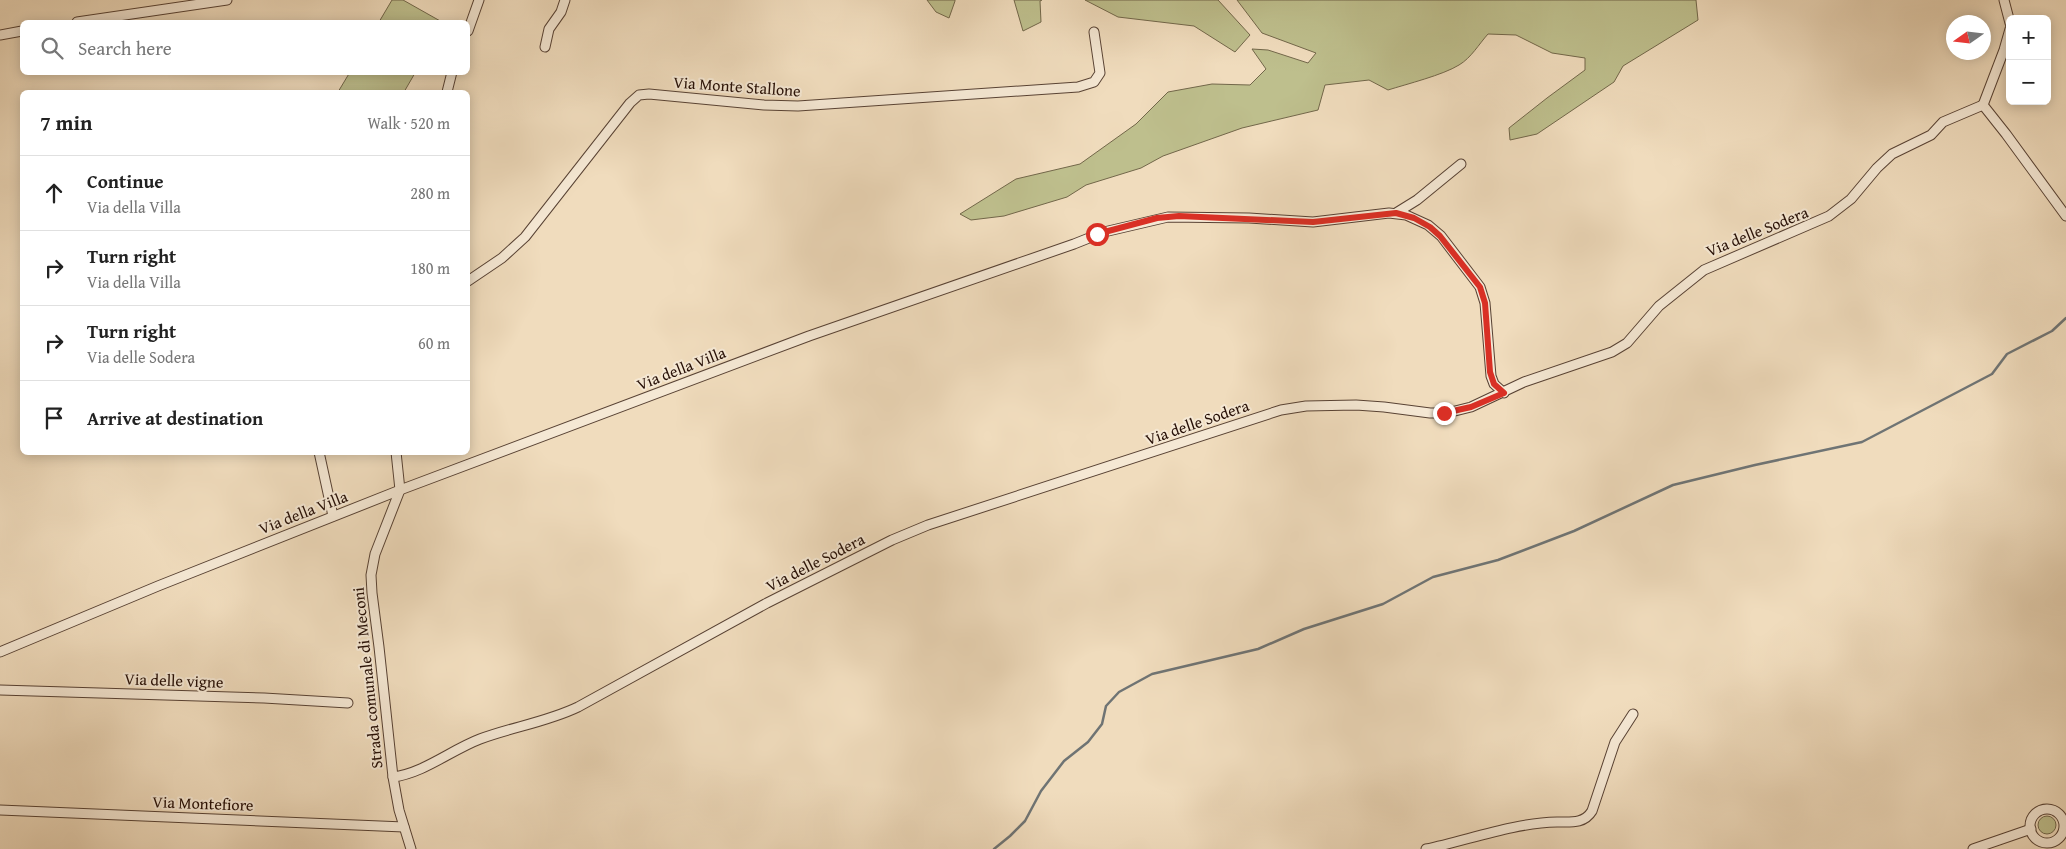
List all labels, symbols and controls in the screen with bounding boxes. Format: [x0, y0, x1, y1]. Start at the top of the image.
north arrow [1946, 15, 1991, 60]
map controls [2006, 15, 2051, 105]
button: + [2006, 15, 2051, 60]
search box [20, 20, 470, 75]
icon: search [38, 34, 66, 62]
text: Search here [78, 34, 172, 62]
button: − [2006, 60, 2051, 105]
street label: Via Monte Stallone [672, 70, 802, 102]
text: 7 min [40, 107, 92, 138]
text: Walk · 520 m [367, 111, 450, 135]
text: Continue [87, 167, 164, 195]
icon: ahead [40, 179, 68, 207]
text: 280 m [410, 181, 450, 205]
text: Via della Villa [87, 195, 181, 219]
street label: Via delle Sodera [1702, 199, 1812, 262]
route start [1086, 223, 1109, 246]
text: Turn right [87, 242, 176, 270]
icon: right [40, 254, 68, 282]
text: 180 m [410, 256, 450, 280]
text: Via della Villa [87, 270, 181, 294]
text: Turn right [87, 317, 176, 345]
icon: right [40, 329, 68, 357]
text: 60 m [418, 331, 450, 355]
street label: Via della Villa [633, 340, 729, 396]
text: Via delle Sodera [87, 345, 195, 369]
street label: Via delle Sodera [1142, 393, 1252, 451]
route end [1433, 402, 1456, 425]
icon: arrive [40, 404, 68, 432]
text: Arrive at destination [87, 404, 263, 432]
street label: Via della Villa [255, 484, 351, 540]
street label: Via delle Sodera [761, 527, 869, 597]
street label: Strada comunale di Meconi [345, 586, 388, 770]
street label: Via delle vigne [124, 666, 224, 694]
street label: Via Montefiore [152, 789, 254, 817]

